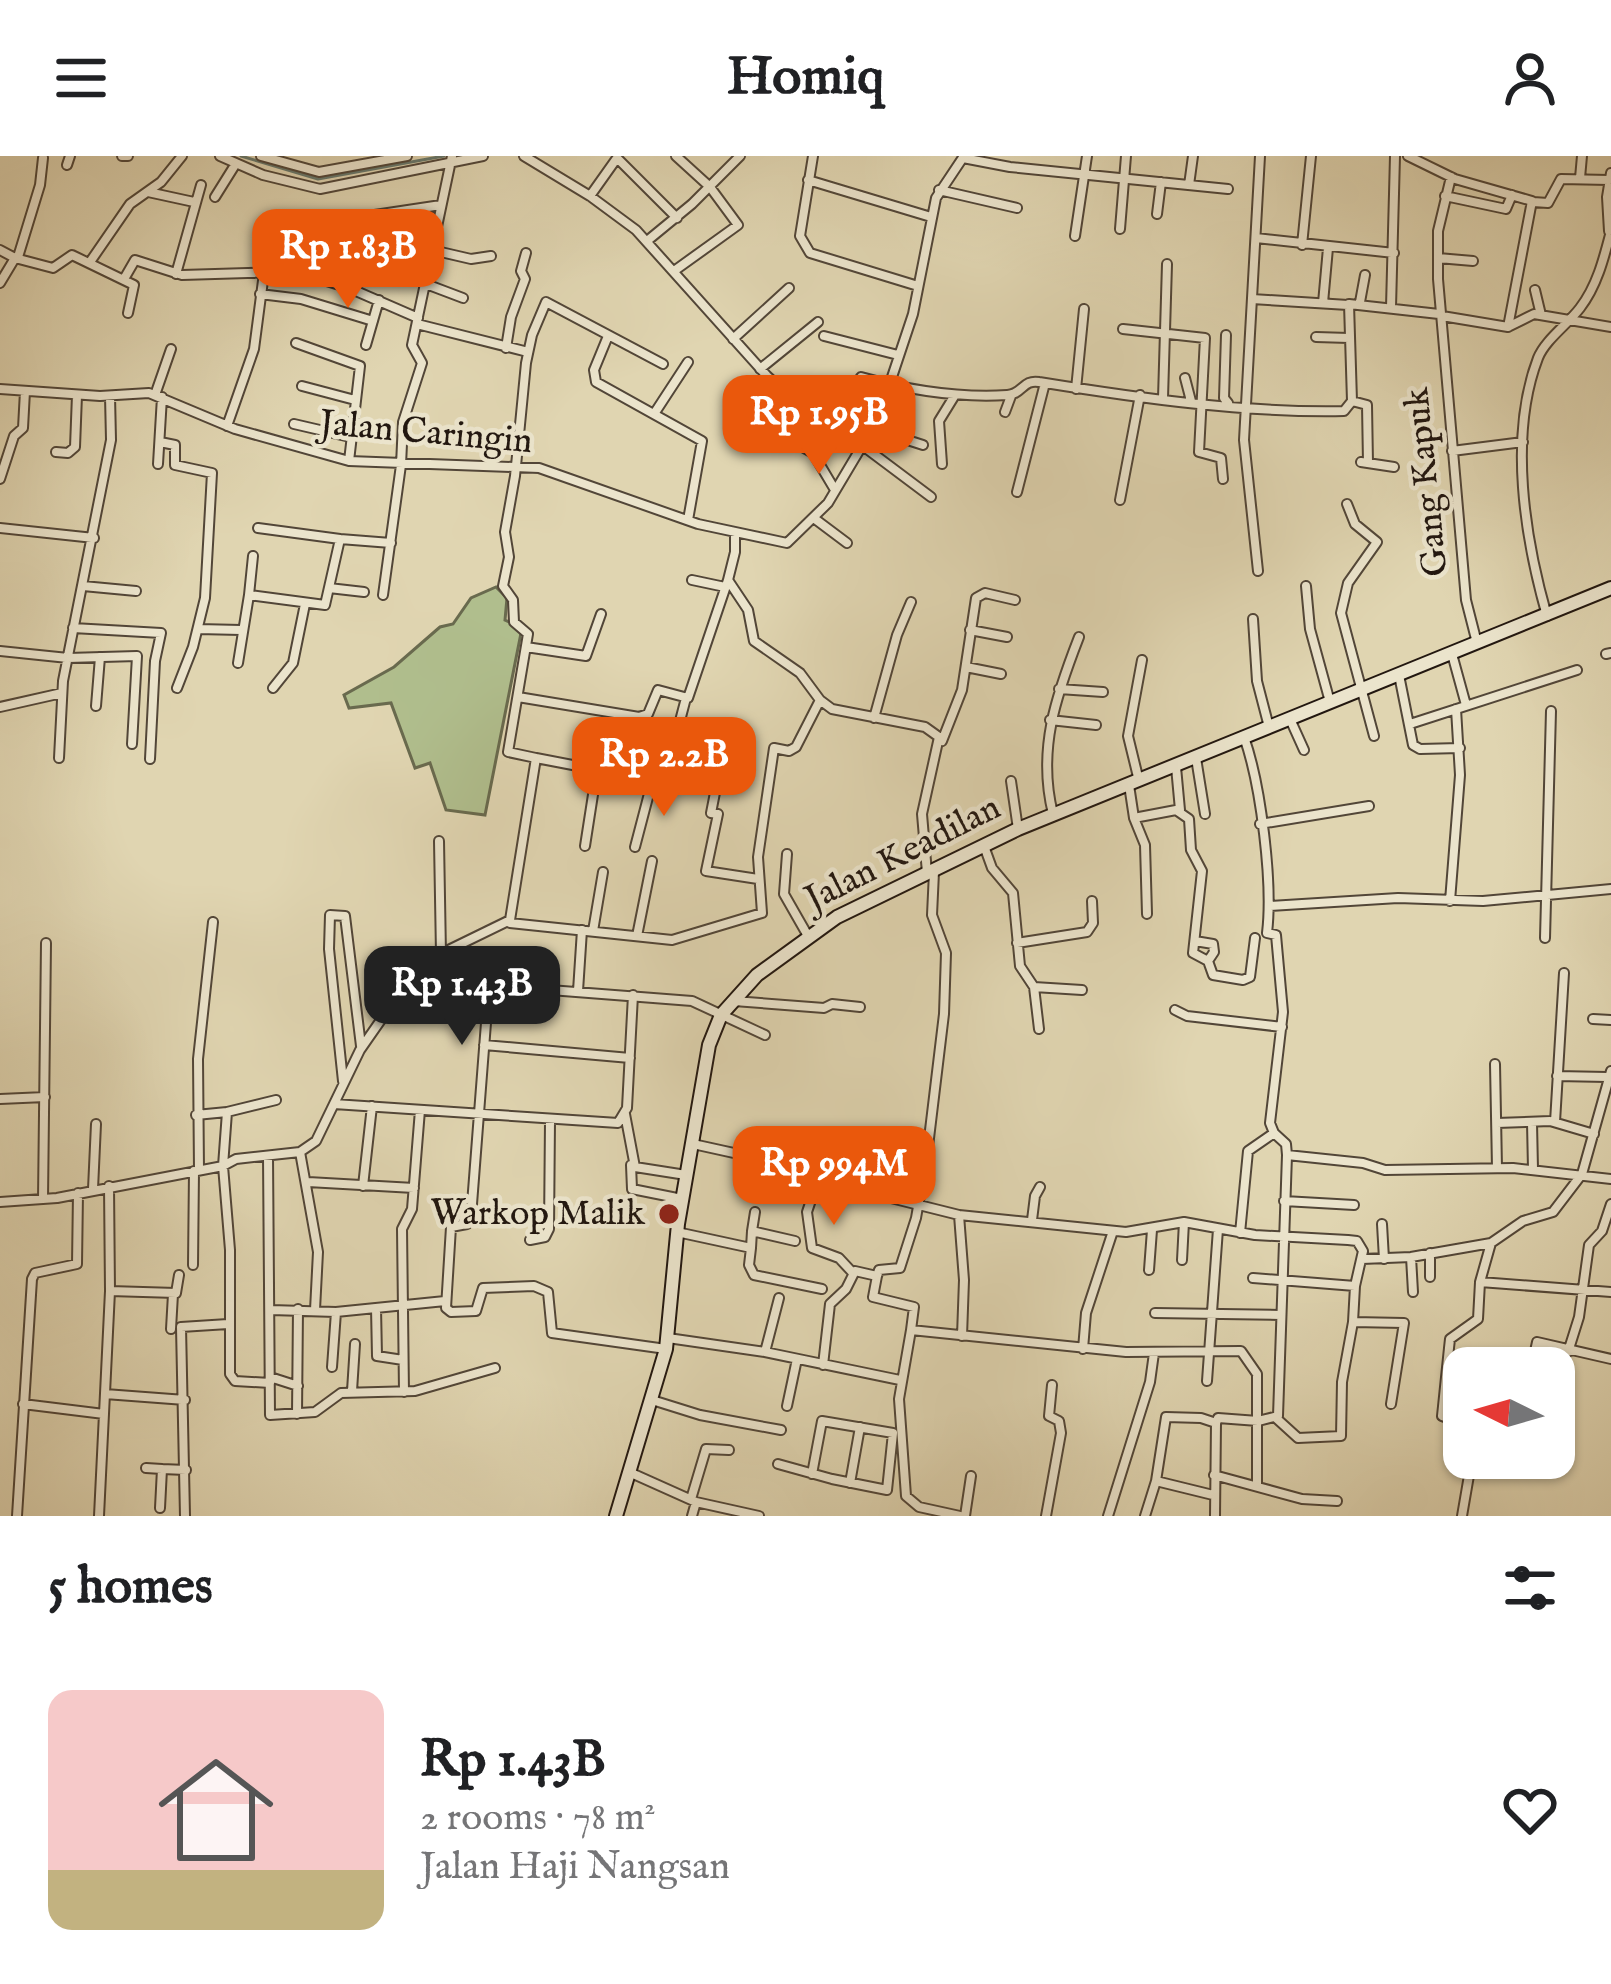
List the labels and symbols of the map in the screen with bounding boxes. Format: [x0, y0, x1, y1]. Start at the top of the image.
pin: Rp 1.83B [224, 209, 472, 311]
pin: Rp 1.95B [695, 375, 943, 477]
street label: Gang Kapuk [1394, 385, 1460, 579]
street label: Jalan Caringin [314, 400, 534, 465]
pin: Rp 2.2B [553, 717, 775, 819]
street label: Jalan Keadilan [794, 785, 1008, 925]
pin: Rp 1.43B [338, 946, 586, 1048]
pin: Rp 994M [723, 1126, 945, 1228]
place label: Warkop Malik [430, 1191, 646, 1237]
marker: Warkop Malik [656, 1201, 682, 1227]
north arrow [1443, 1347, 1575, 1479]

